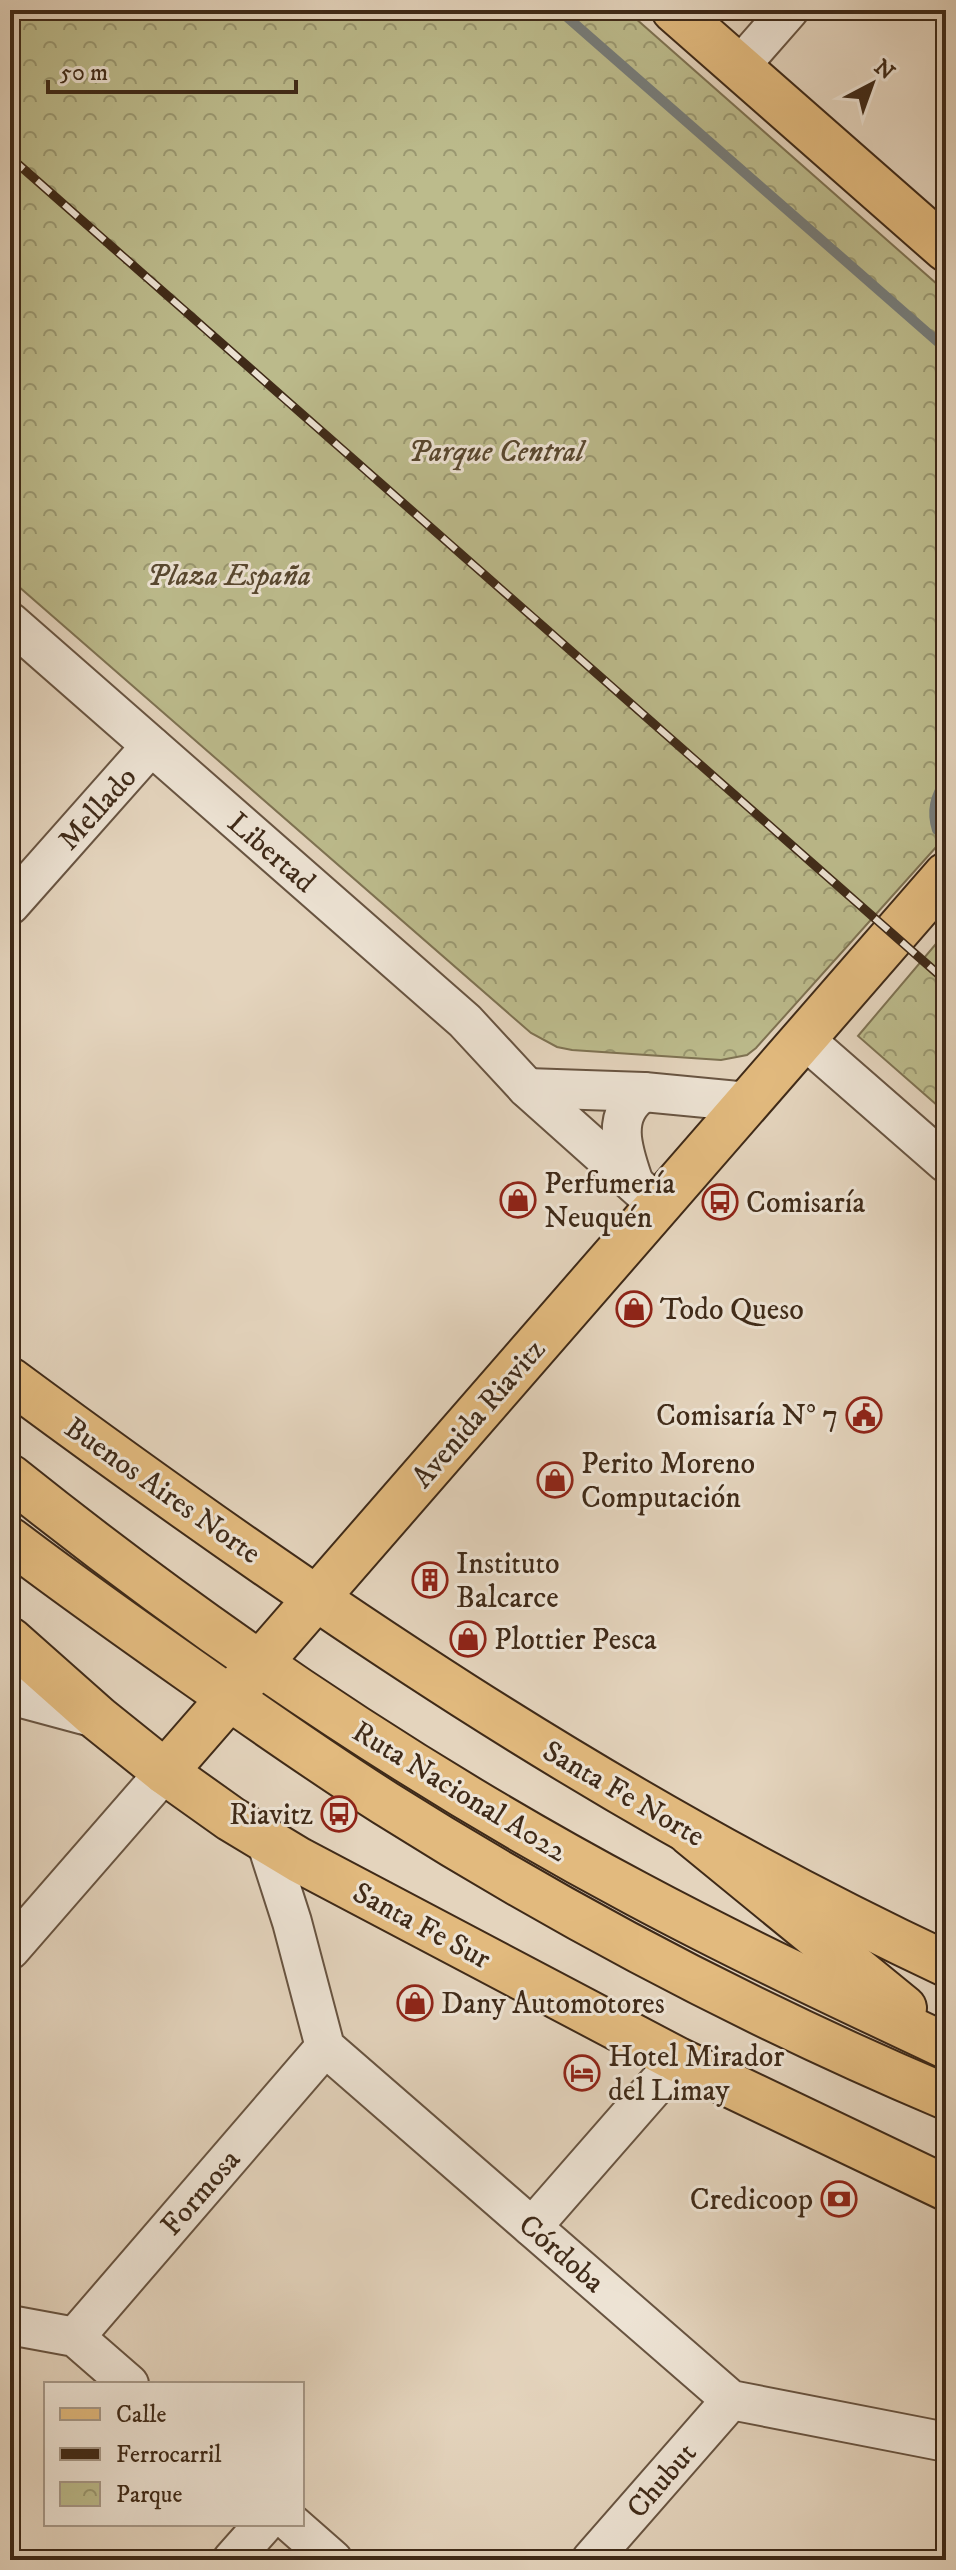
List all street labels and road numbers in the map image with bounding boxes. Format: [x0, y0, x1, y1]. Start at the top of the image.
street label: Mellado [51, 760, 145, 858]
street label: Libertad [220, 805, 323, 901]
street label: Avenida Riavitz [404, 1332, 554, 1496]
street label: Buenos Aires Norte [57, 1410, 267, 1573]
street label: Ruta Nacional A022 [345, 1714, 573, 1871]
street label: Santa Fe Norte [536, 1733, 711, 1856]
street label: Santa Fe Sur [346, 1875, 496, 1978]
street label: Formosa [153, 2142, 249, 2244]
street label: Córdoba [510, 2207, 612, 2302]
street label: Chubut [619, 2436, 705, 2526]

